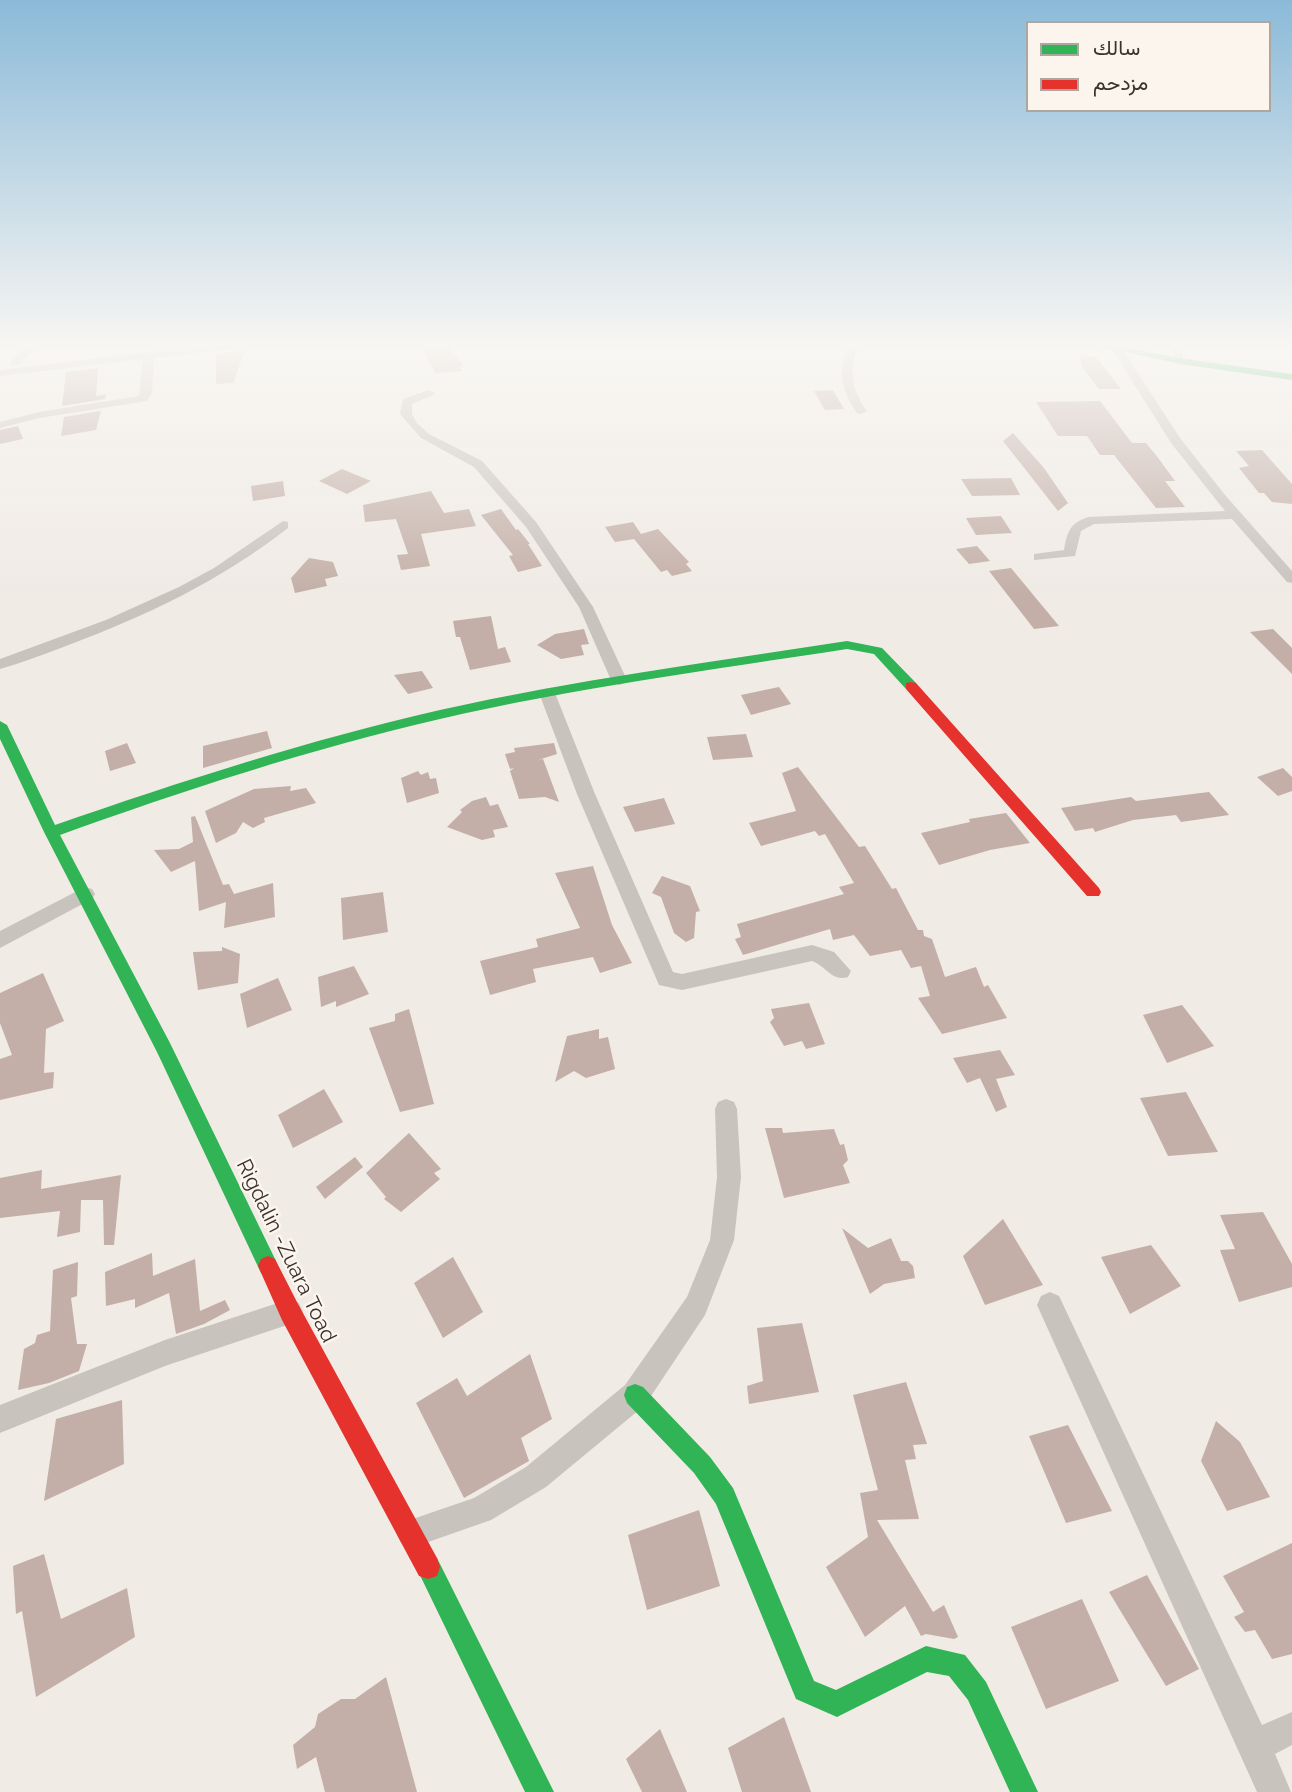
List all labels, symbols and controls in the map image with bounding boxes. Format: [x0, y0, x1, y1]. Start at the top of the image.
legend [1026, 21, 1271, 112]
text: سالك [1093, 35, 1140, 60]
text: مزدحم [1093, 70, 1148, 95]
street label: Rigdalin -Zuara Toad [231, 1155, 341, 1347]

